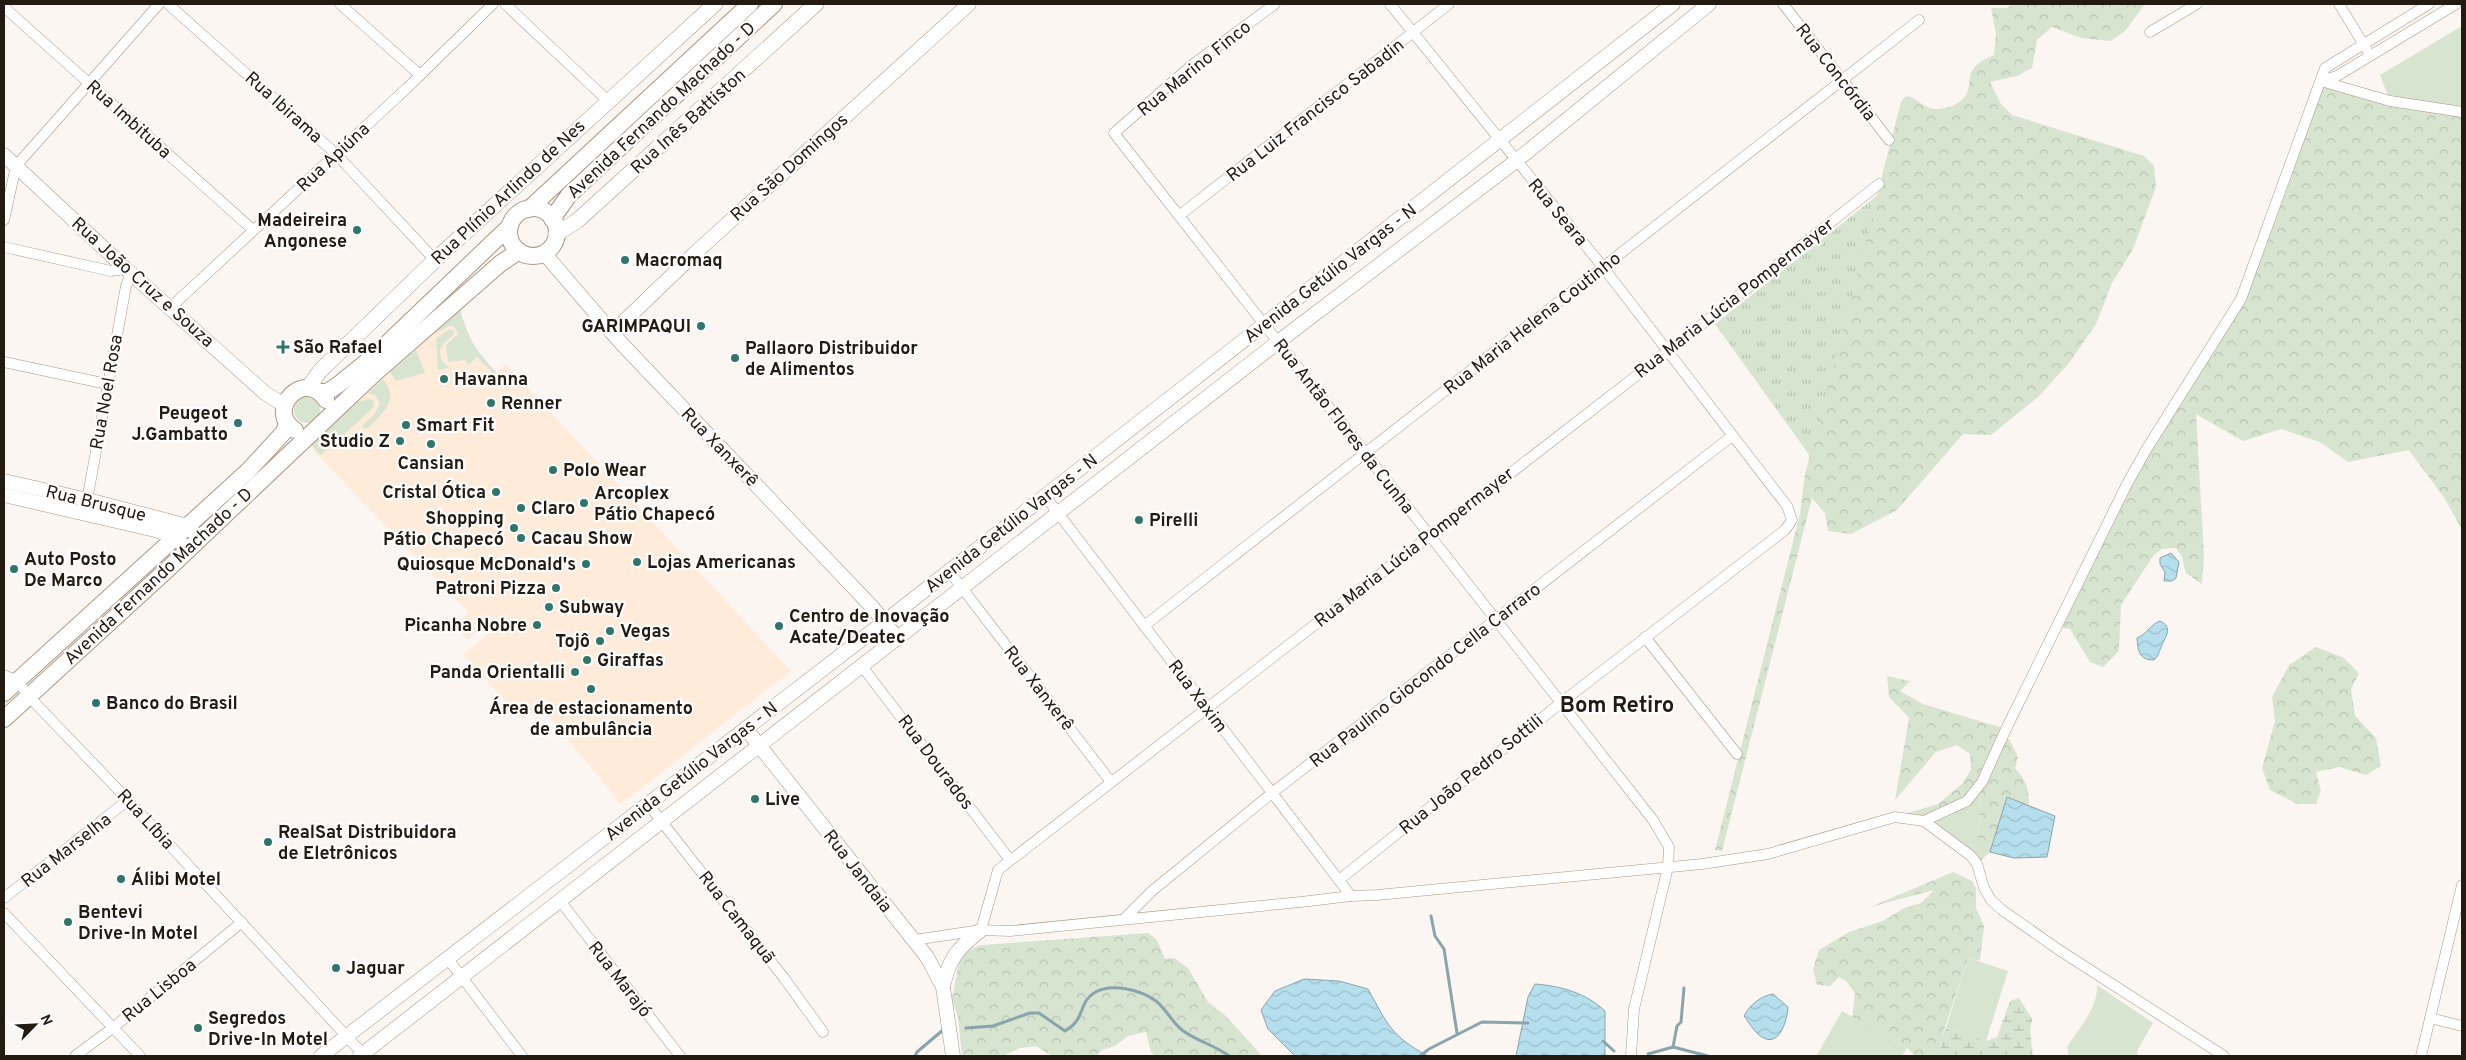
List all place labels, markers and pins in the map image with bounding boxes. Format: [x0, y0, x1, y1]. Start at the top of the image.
place label: Madeireira Angonese [257, 210, 347, 254]
marker: Madeireira Angonese [351, 224, 363, 236]
place label: Macromaq [635, 250, 723, 273]
marker: Macromaq [619, 254, 631, 266]
place label: GARIMPAQUI [581, 316, 691, 339]
marker: GARIMPAQUI [695, 320, 707, 332]
place label: São Rafael [293, 337, 383, 360]
place label: Pallaoro Distribuidor de Alimentos [745, 338, 918, 382]
marker: São Rafael [277, 341, 289, 353]
marker: Pallaoro Distribuidor de Alimentos [729, 352, 741, 364]
place label: Havanna [454, 369, 528, 392]
marker: Havanna [438, 373, 450, 385]
place label: Renner [501, 393, 563, 416]
marker: Renner [485, 397, 497, 409]
place label: Peugeot J.Gambatto [131, 403, 228, 447]
place label: Smart Fit [416, 415, 495, 438]
marker: Peugeot J.Gambatto [232, 417, 244, 429]
marker: Smart Fit [400, 419, 412, 431]
place label: Studio Z [320, 431, 390, 454]
marker: Studio Z [394, 435, 406, 447]
marker: Cansian [425, 438, 437, 450]
place label: Cansian [397, 453, 465, 476]
place label: Polo Wear [563, 460, 647, 483]
marker: Polo Wear [547, 464, 559, 476]
place label: Cristal Ótica [382, 480, 486, 505]
place label: Arcoplex Pátio Chapecó [594, 483, 715, 527]
marker: Cristal Ótica [490, 486, 502, 498]
marker: Arcoplex Pátio Chapecó [578, 497, 590, 509]
place label: Claro [531, 498, 575, 521]
marker: Claro [515, 502, 527, 514]
place label: Shopping Pátio Chapecó [383, 508, 504, 552]
place label: Pirelli [1149, 510, 1198, 533]
marker: Pirelli [1133, 514, 1145, 526]
marker: Shopping Pátio Chapecó [508, 522, 520, 534]
place label: Cacau Show [531, 528, 633, 551]
marker: Cacau Show [515, 532, 527, 544]
place label: Auto Posto De Marco [24, 549, 116, 593]
place label: Lojas Americanas [647, 552, 796, 575]
place label: Quiosque McDonald's [397, 554, 576, 577]
marker: Lojas Americanas [631, 556, 643, 568]
marker: Quiosque McDonald's [580, 558, 592, 570]
marker: Auto Posto De Marco [8, 563, 20, 575]
place label: Patroni Pizza [435, 578, 546, 601]
marker: Patroni Pizza [550, 582, 562, 594]
place label: Subway [559, 597, 624, 620]
marker: Subway [543, 601, 555, 613]
place label: Centro de Inovação Acate/Deatec [789, 606, 950, 650]
place label: Picanha Nobre [404, 615, 527, 638]
marker: Picanha Nobre [531, 619, 543, 631]
marker: Centro de Inovação Acate/Deatec [773, 620, 785, 632]
place label: Vegas [620, 621, 670, 644]
marker: Vegas [604, 625, 616, 637]
place label: Tojô [555, 631, 590, 654]
marker: Tojô [594, 635, 606, 647]
place label: Giraffas [597, 650, 664, 673]
marker: Giraffas [581, 654, 593, 666]
place label: Panda Orientalli [430, 662, 565, 685]
marker: Panda Orientalli [569, 666, 581, 678]
marker: Área de estacionamento de ambulância [585, 683, 597, 695]
place label: Banco do Brasil [106, 693, 238, 716]
place label: Área de estacionamento de ambulância [489, 696, 693, 742]
marker: Banco do Brasil [90, 697, 102, 709]
place label: Live [765, 789, 800, 812]
marker: Live [749, 793, 761, 805]
place label: RealSat Distribuidora de Eletrônicos [278, 822, 457, 866]
marker: RealSat Distribuidora de Eletrônicos [262, 836, 274, 848]
place label: Álibi Motel [131, 867, 221, 892]
marker: Álibi Motel [115, 873, 127, 885]
place label: Bentevi Drive-In Motel [78, 902, 198, 946]
marker: Bentevi Drive-In Motel [62, 916, 74, 928]
place label: Jaguar [346, 958, 405, 981]
marker: Jaguar [330, 962, 342, 974]
place label: Segredos Drive-In Motel [208, 1008, 328, 1052]
marker: Segredos Drive-In Motel [192, 1022, 204, 1034]

